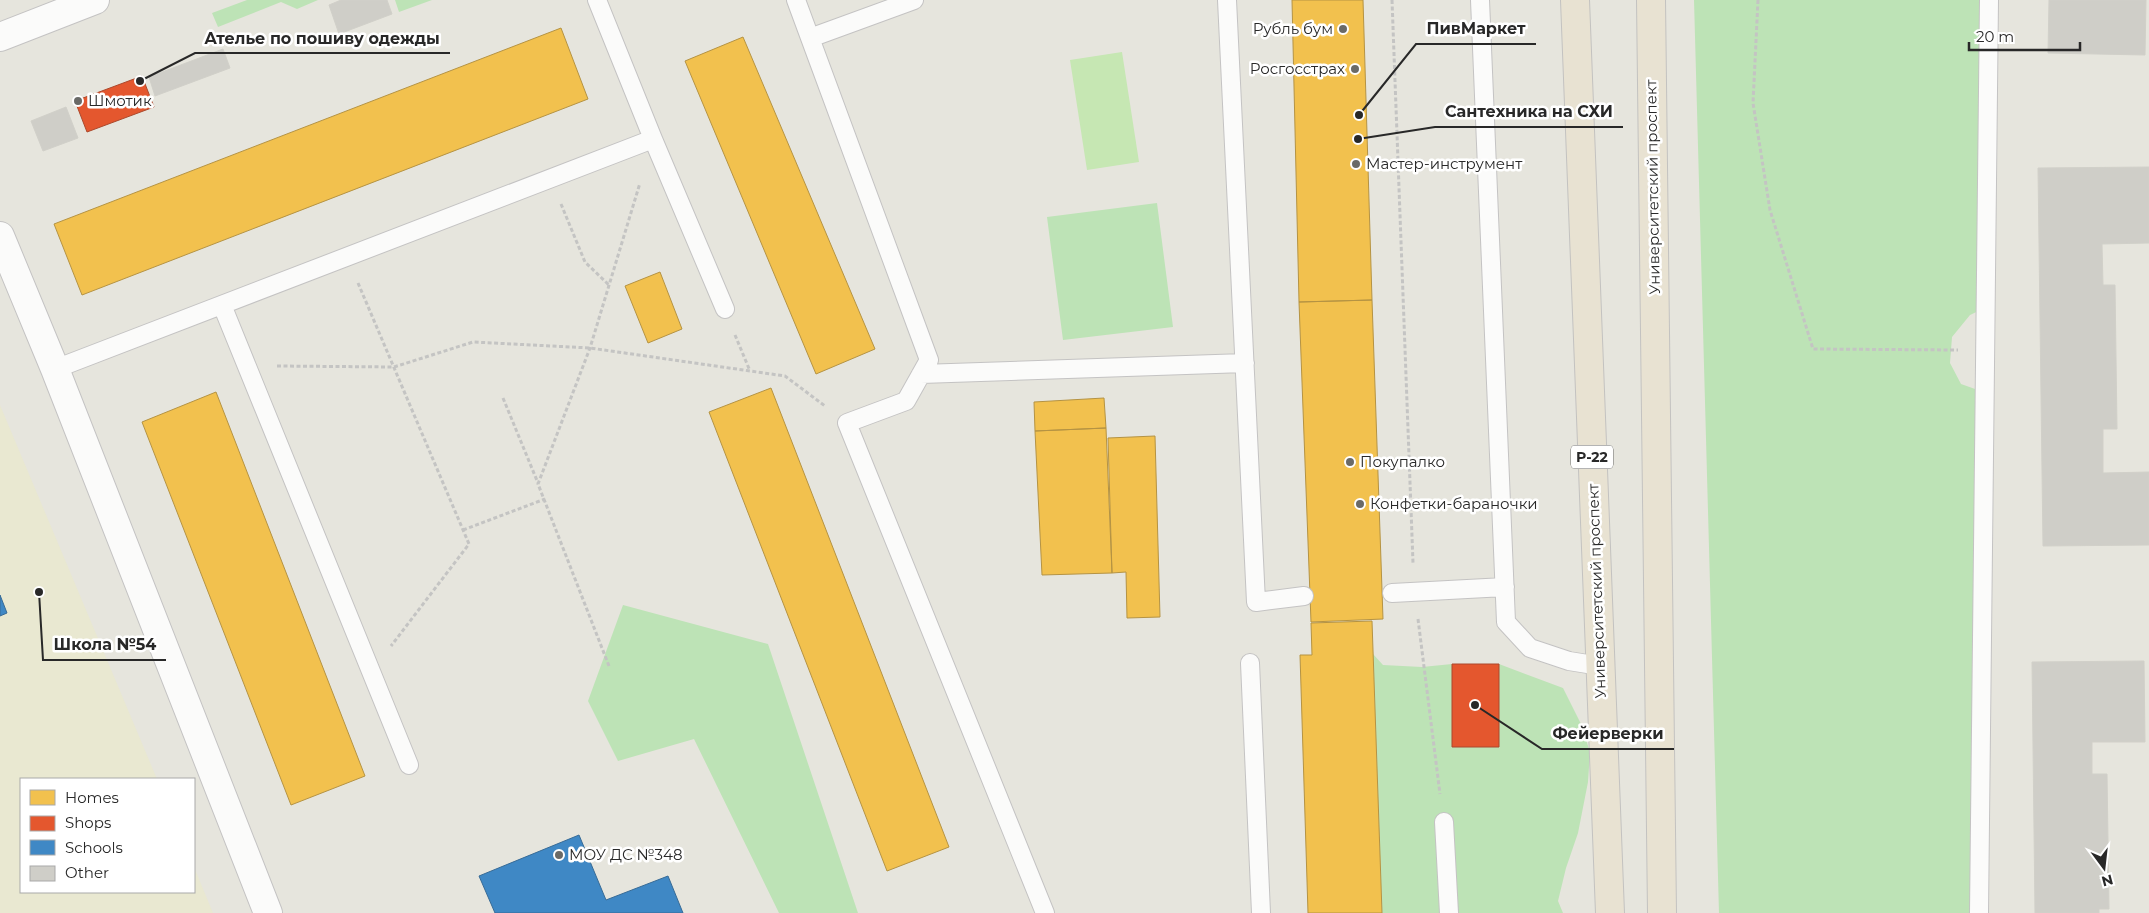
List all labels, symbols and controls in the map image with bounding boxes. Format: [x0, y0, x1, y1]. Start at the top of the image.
callout: ПивМаркет [1416, 13, 1536, 44]
place label: Рубль бум [1253, 19, 1333, 38]
text: ПивМаркет [1426, 19, 1526, 38]
scale bar [1969, 20, 2080, 52]
callout: Ателье по пошиву одежды [195, 22, 450, 53]
marker: Рубль бум [1337, 23, 1349, 35]
text: 20 m [1976, 27, 2014, 46]
text: Ателье по пошиву одежды [204, 29, 440, 48]
place label: Росгосстрах [1250, 59, 1345, 78]
marker: Росгосстрах [1349, 63, 1361, 75]
street label: Университетский проспект [1641, 78, 1664, 295]
place label: Шмотик [88, 91, 152, 110]
marker: Шмотик [72, 95, 84, 107]
callout: Сантехника на СХИ [1435, 96, 1623, 127]
text: Сантехника на СХИ [1445, 102, 1613, 121]
place label: Мастер-инструмент [1366, 154, 1523, 173]
marker: Мастер-инструмент [1350, 158, 1362, 170]
road number: Р-22 [1571, 446, 1613, 468]
place label: Покупалко [1360, 452, 1445, 471]
marker: Покупалко [1344, 456, 1356, 468]
street label: Университетский проспект [1583, 482, 1610, 699]
place label: Конфетки-бараночки [1370, 494, 1538, 513]
marker: Конфетки-бараночки [1354, 498, 1366, 510]
callout: Школа №54 [43, 629, 166, 660]
text: Школа №54 [54, 635, 156, 654]
callout: Фейерверки [1542, 718, 1674, 749]
text: Фейерверки [1552, 724, 1664, 743]
legend [20, 778, 195, 893]
text: Homes [65, 788, 119, 807]
text: Shops [65, 813, 111, 832]
text: Schools [65, 838, 123, 857]
north arrow [2079, 843, 2129, 893]
place label: МОУ ДС №348 [569, 845, 683, 864]
marker: МОУ ДС №348 [553, 849, 565, 861]
text: Other [65, 863, 109, 882]
text: N [2100, 870, 2115, 891]

